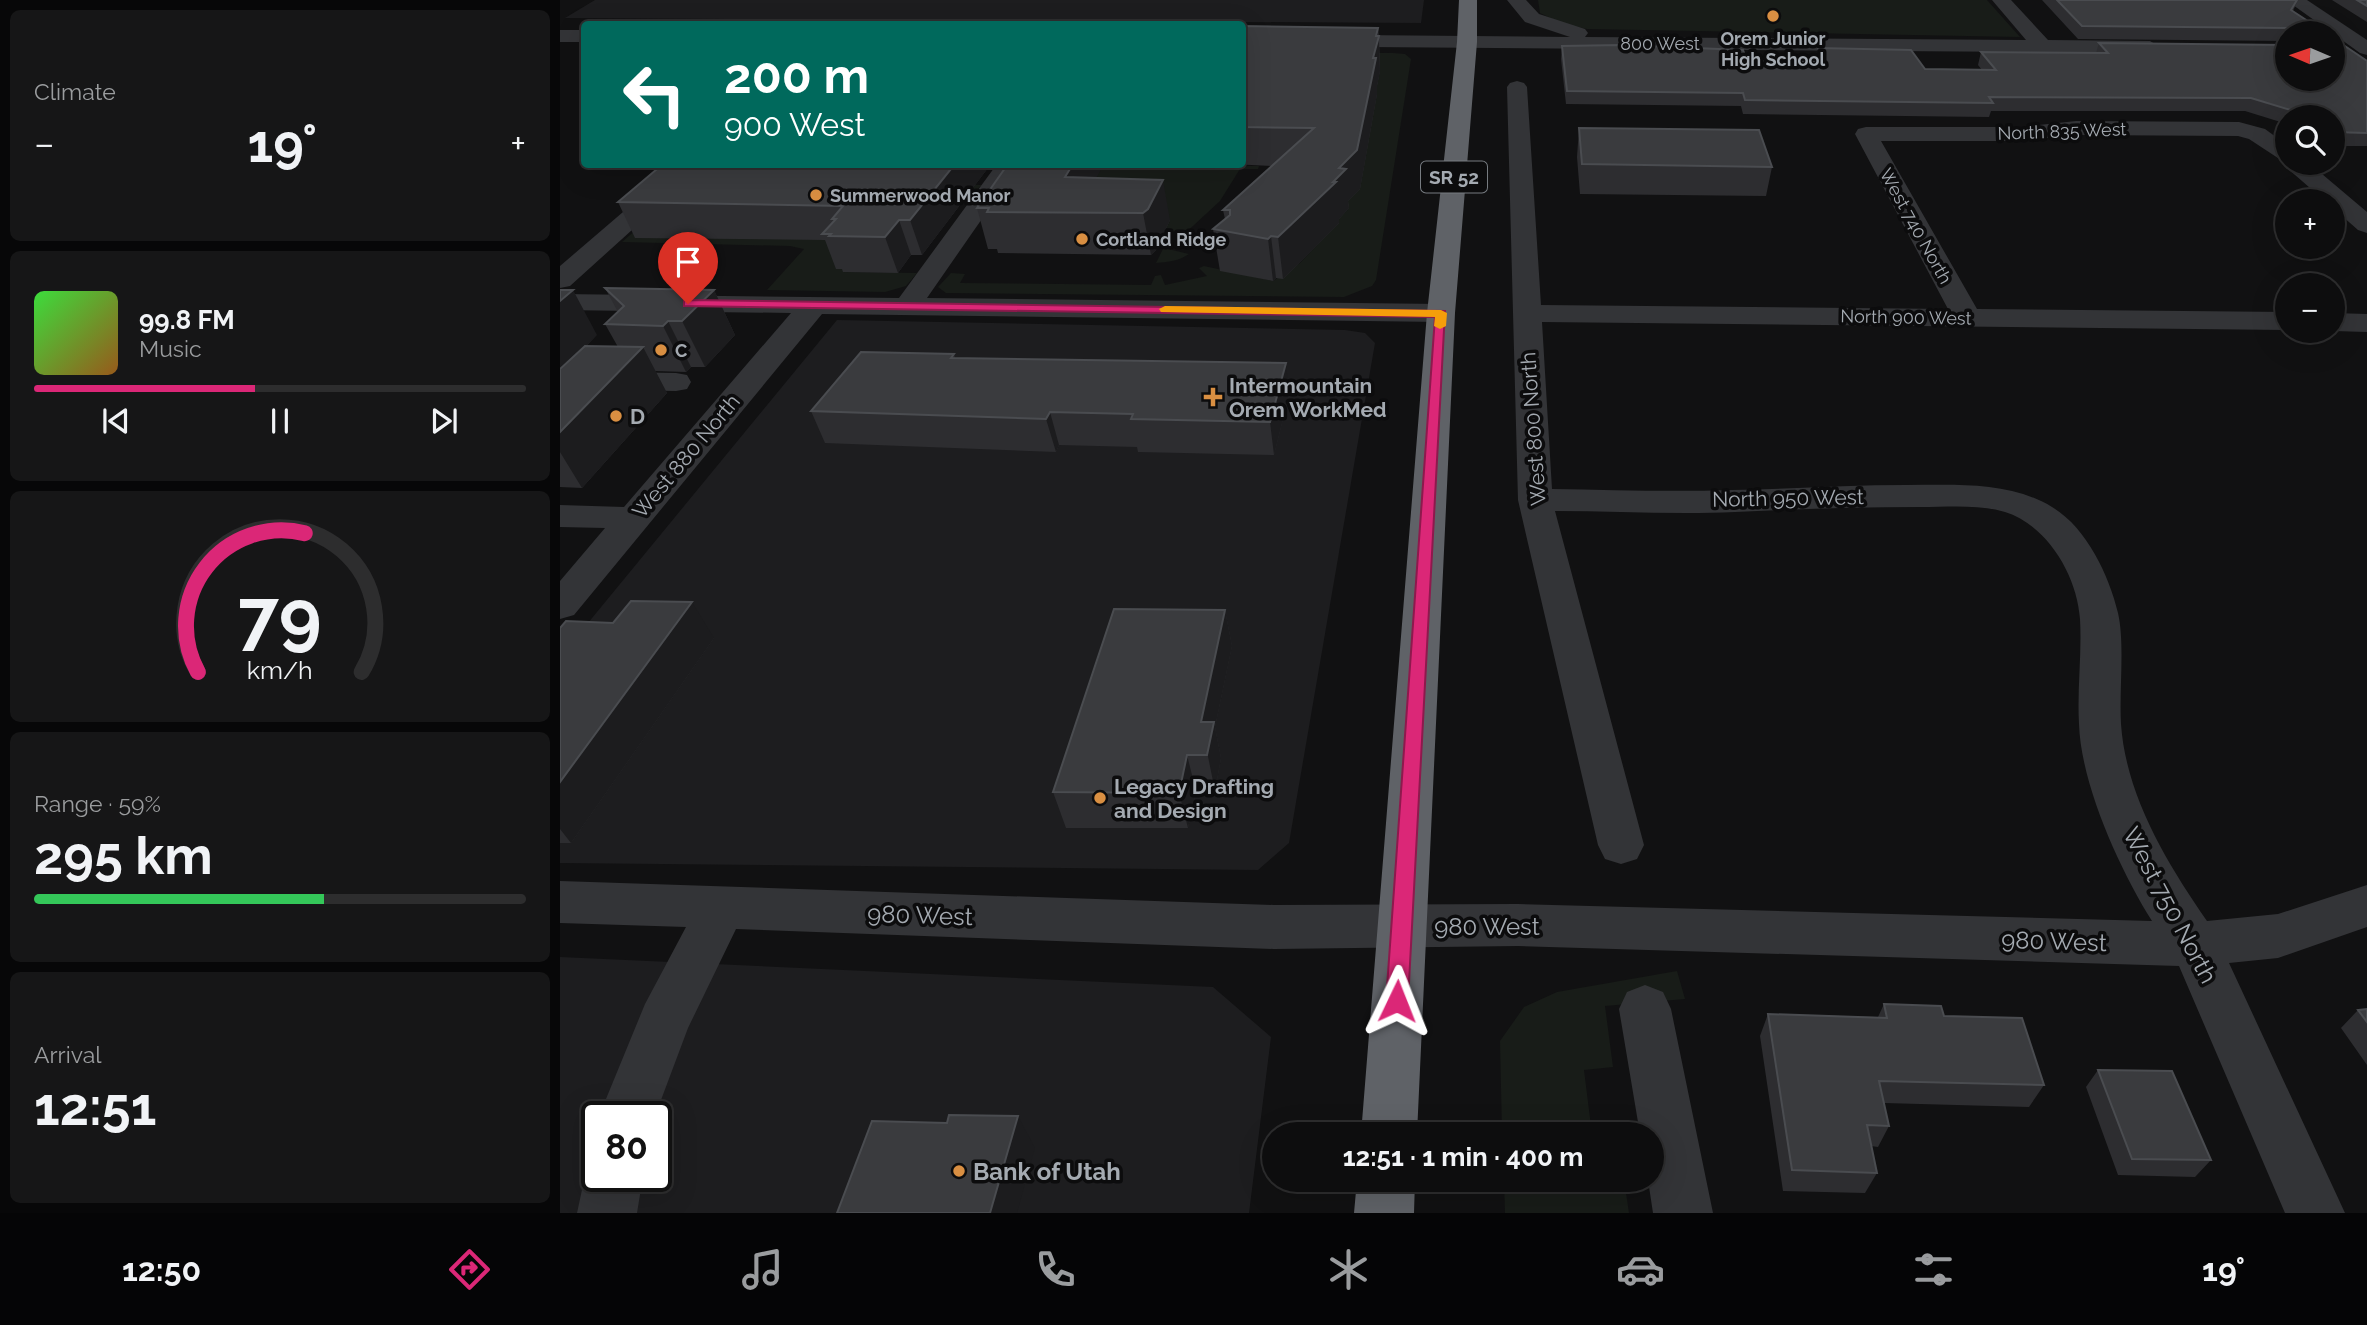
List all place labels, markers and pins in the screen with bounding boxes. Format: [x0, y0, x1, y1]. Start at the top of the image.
marker: Orem Junior High School [1765, 8, 1781, 24]
place label: Orem Junior High School [1721, 28, 1825, 70]
place label: Summerwood Manor [830, 185, 1010, 206]
marker: Summerwood Manor [808, 187, 824, 203]
place label: Cortland Ridge [1096, 229, 1226, 250]
marker: Cortland Ridge [1074, 231, 1090, 247]
pin [658, 232, 718, 304]
place label: C [675, 340, 687, 361]
marker: C [653, 342, 669, 358]
place label: Intermountain Orem WorkMed [1229, 373, 1387, 422]
marker: Intermountain Orem WorkMed [1203, 387, 1223, 407]
place label: D [630, 404, 645, 429]
marker: D [608, 408, 624, 424]
place label: Legacy Drafting and Design [1114, 774, 1274, 823]
marker: Legacy Drafting and Design [1092, 790, 1108, 806]
place label: Bank of Utah [973, 1157, 1121, 1186]
marker: Bank of Utah [951, 1163, 967, 1179]

